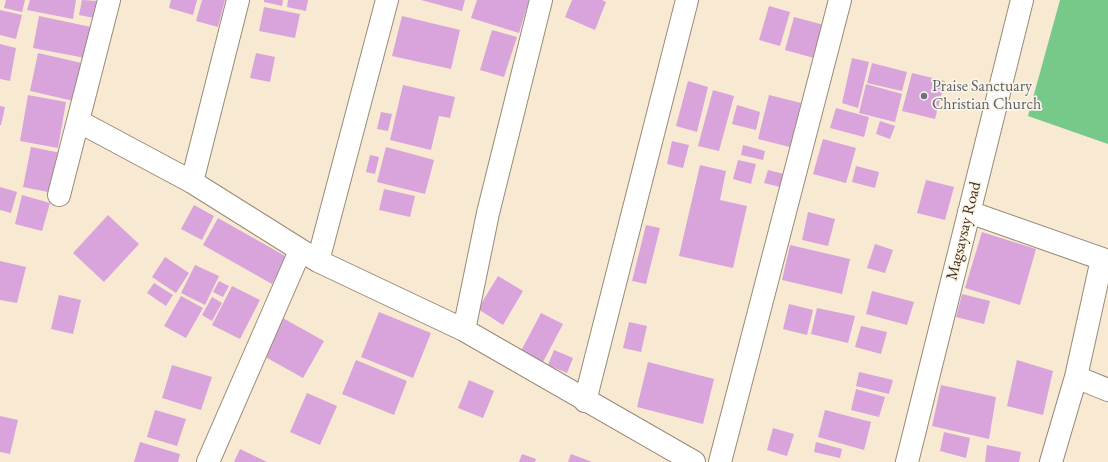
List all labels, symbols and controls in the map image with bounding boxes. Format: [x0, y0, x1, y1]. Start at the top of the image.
place label: Praise Sanctuary Christian Church [932, 77, 1041, 115]
marker: Praise Sanctuary Christian Church [919, 91, 929, 101]
street label: Magsaysay Road [942, 180, 986, 282]

